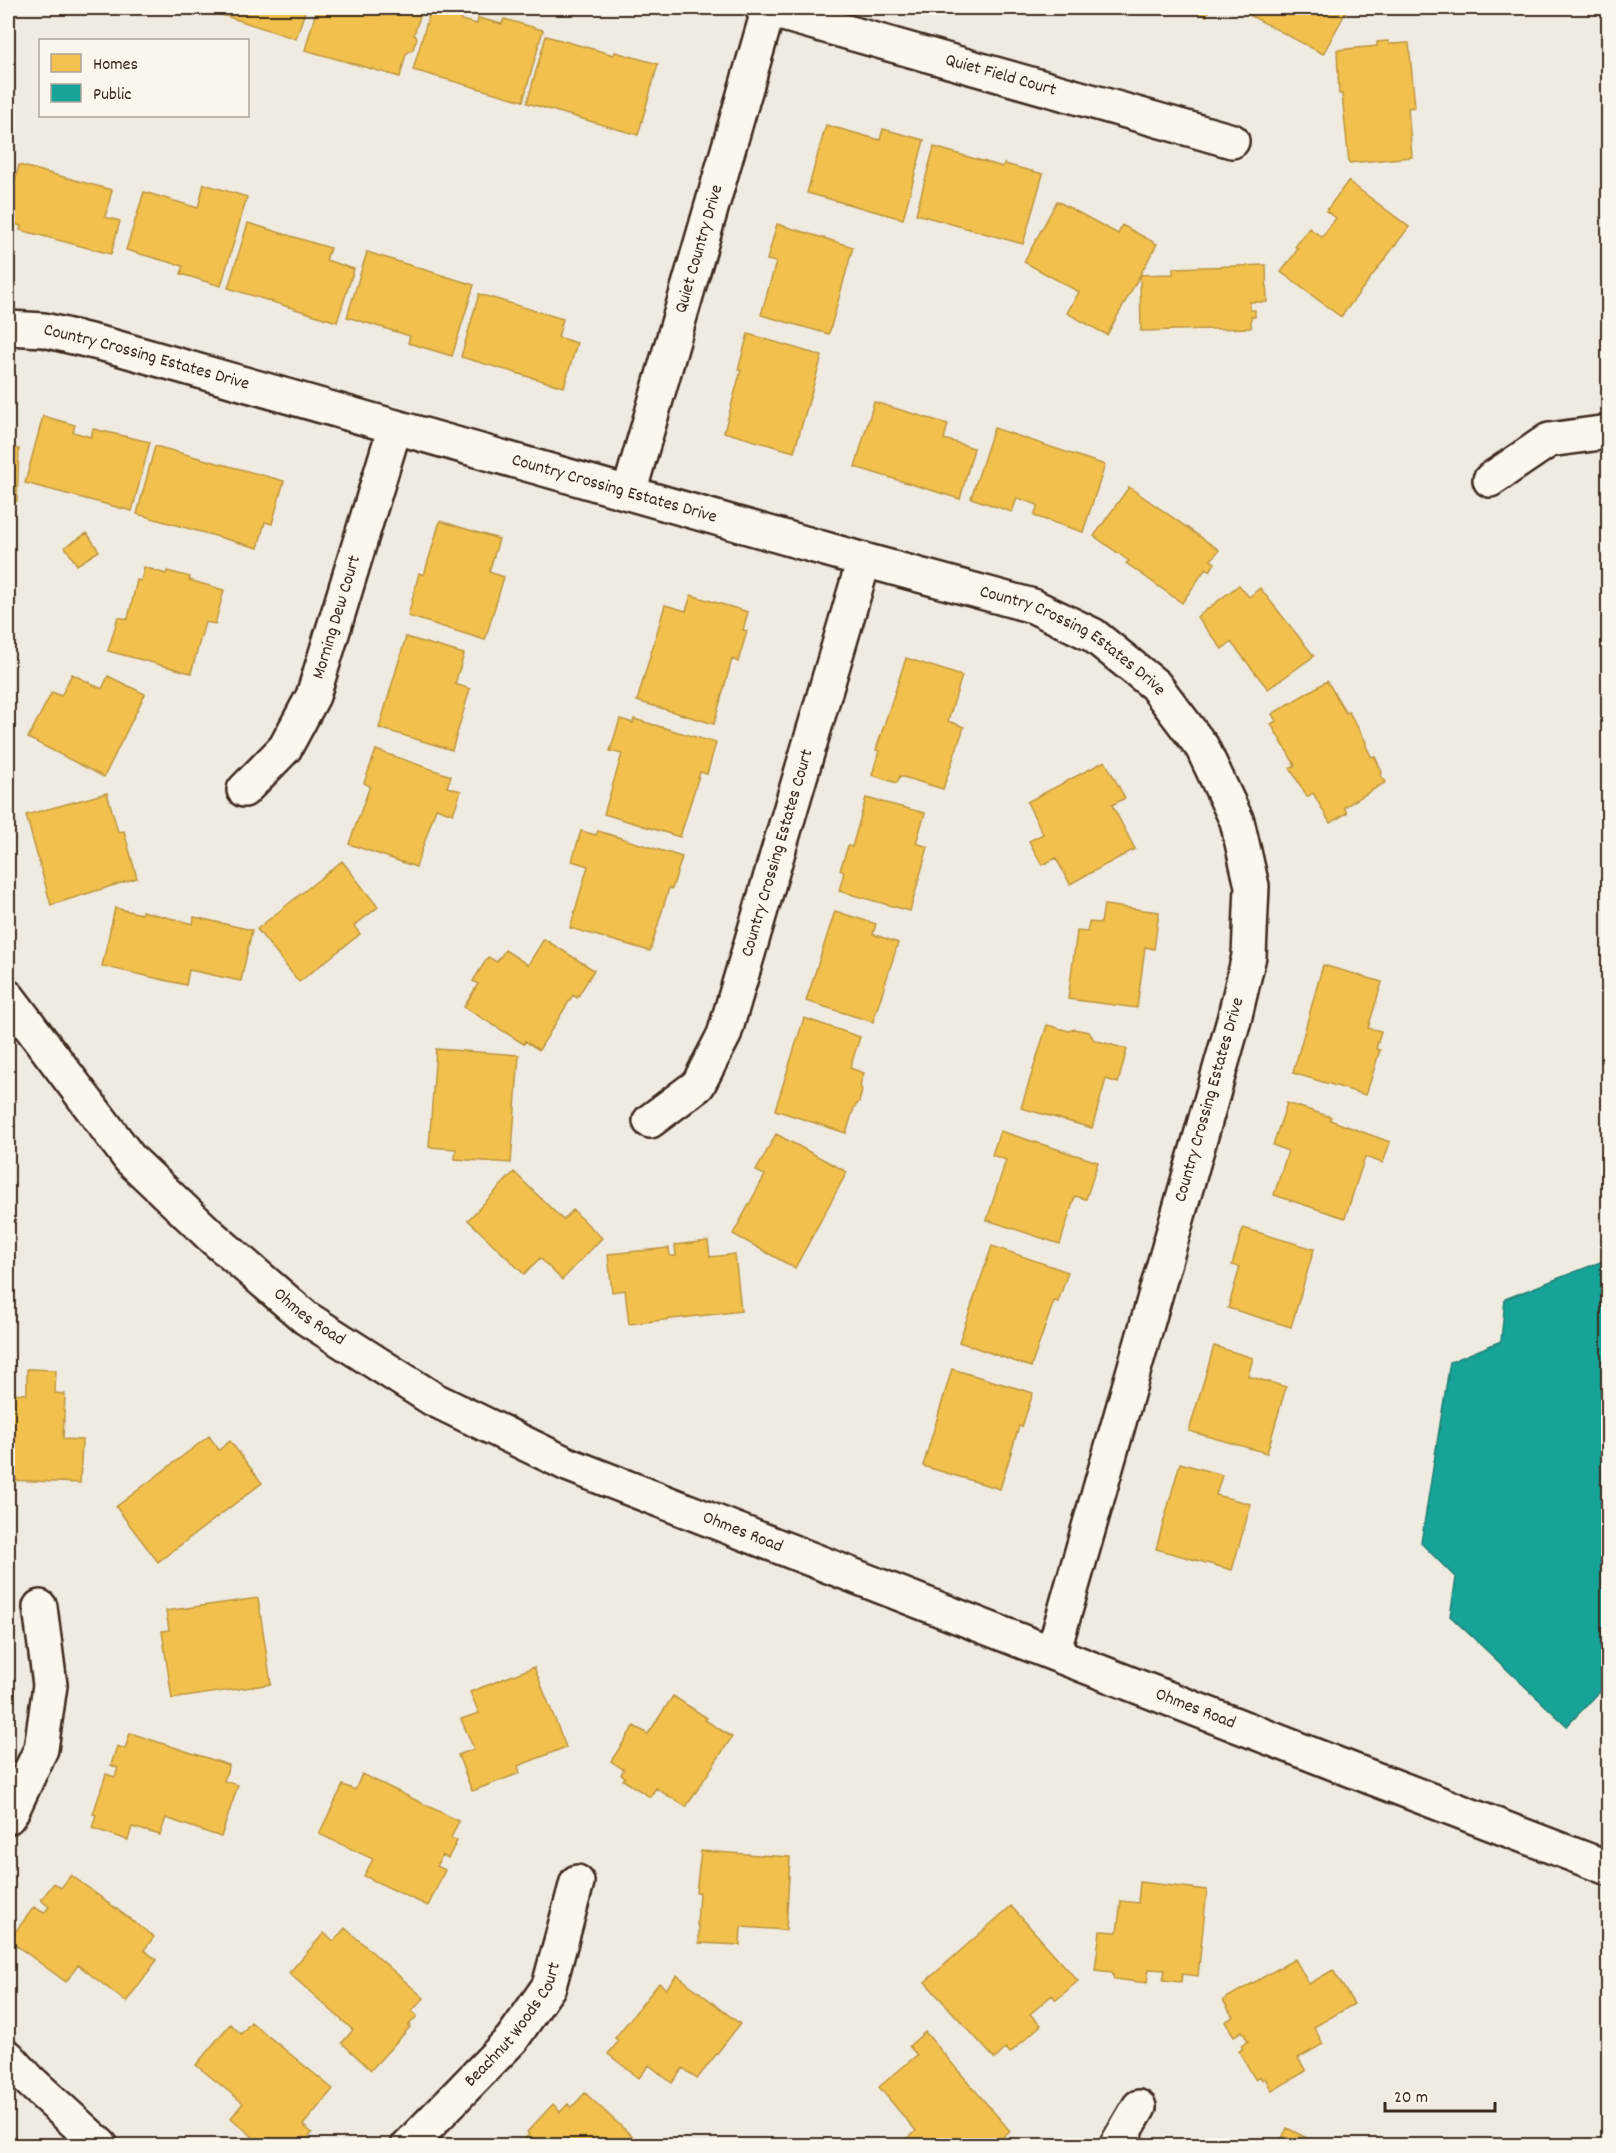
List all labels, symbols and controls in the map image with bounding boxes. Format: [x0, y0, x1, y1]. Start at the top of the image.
legend [39, 39, 249, 117]
street label: Quiet Field Court [942, 48, 1059, 103]
text: Homes [93, 53, 138, 78]
text: Public [93, 83, 132, 108]
street label: Quiet Country Drive [669, 182, 730, 316]
street label: Country Crossing Estates Drive [41, 318, 252, 397]
street label: Country Crossing Estates Drive [509, 448, 720, 530]
street label: Morning Dew Court [306, 552, 368, 682]
street label: Country Crossing Estates Drive [977, 580, 1172, 701]
street label: Country Crossing Estates Court [735, 746, 820, 960]
street label: Country Crossing Estates Drive [1169, 995, 1251, 1205]
street label: Ohmes Road [267, 1282, 350, 1352]
street label: Ohmes Road [699, 1505, 786, 1559]
street label: Ohmes Road [1151, 1682, 1239, 1736]
street label: Beachnut Woods Court [459, 1959, 567, 2093]
scale bar [1385, 2075, 1494, 2113]
text: 20 m [1394, 2086, 1428, 2111]

